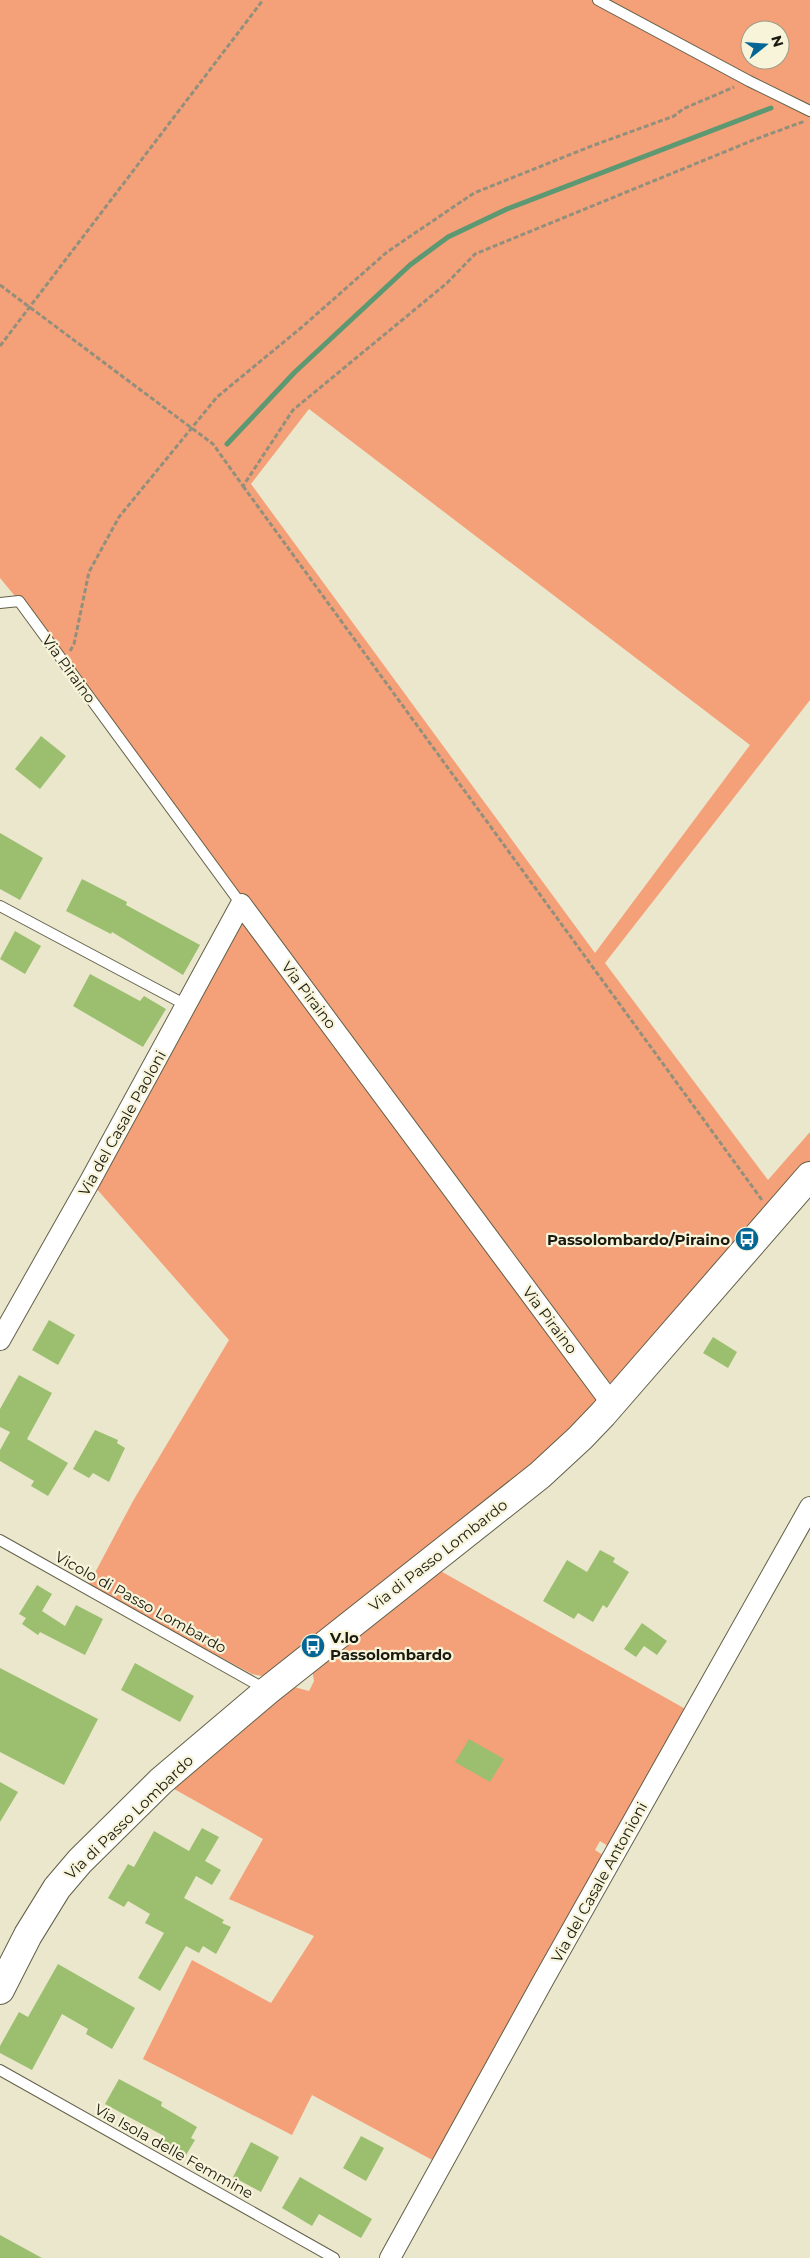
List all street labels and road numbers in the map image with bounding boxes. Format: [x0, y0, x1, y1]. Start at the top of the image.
street label: Via Piraino [38, 631, 100, 707]
street label: Via Piraino [277, 957, 341, 1033]
street label: Via del Casale Paoloni [74, 1047, 170, 1199]
street label: Via Piraino [518, 1282, 582, 1358]
street label: Via di Passo Lombardo [365, 1495, 511, 1615]
street label: Vicolo di Passo Lombardo [52, 1547, 230, 1657]
street label: Via di Passo Lombardo [61, 1751, 197, 1883]
street label: Via del Casale Antonioni [547, 1798, 651, 1966]
street label: Via Isola delle Femmine [91, 2099, 257, 2203]

